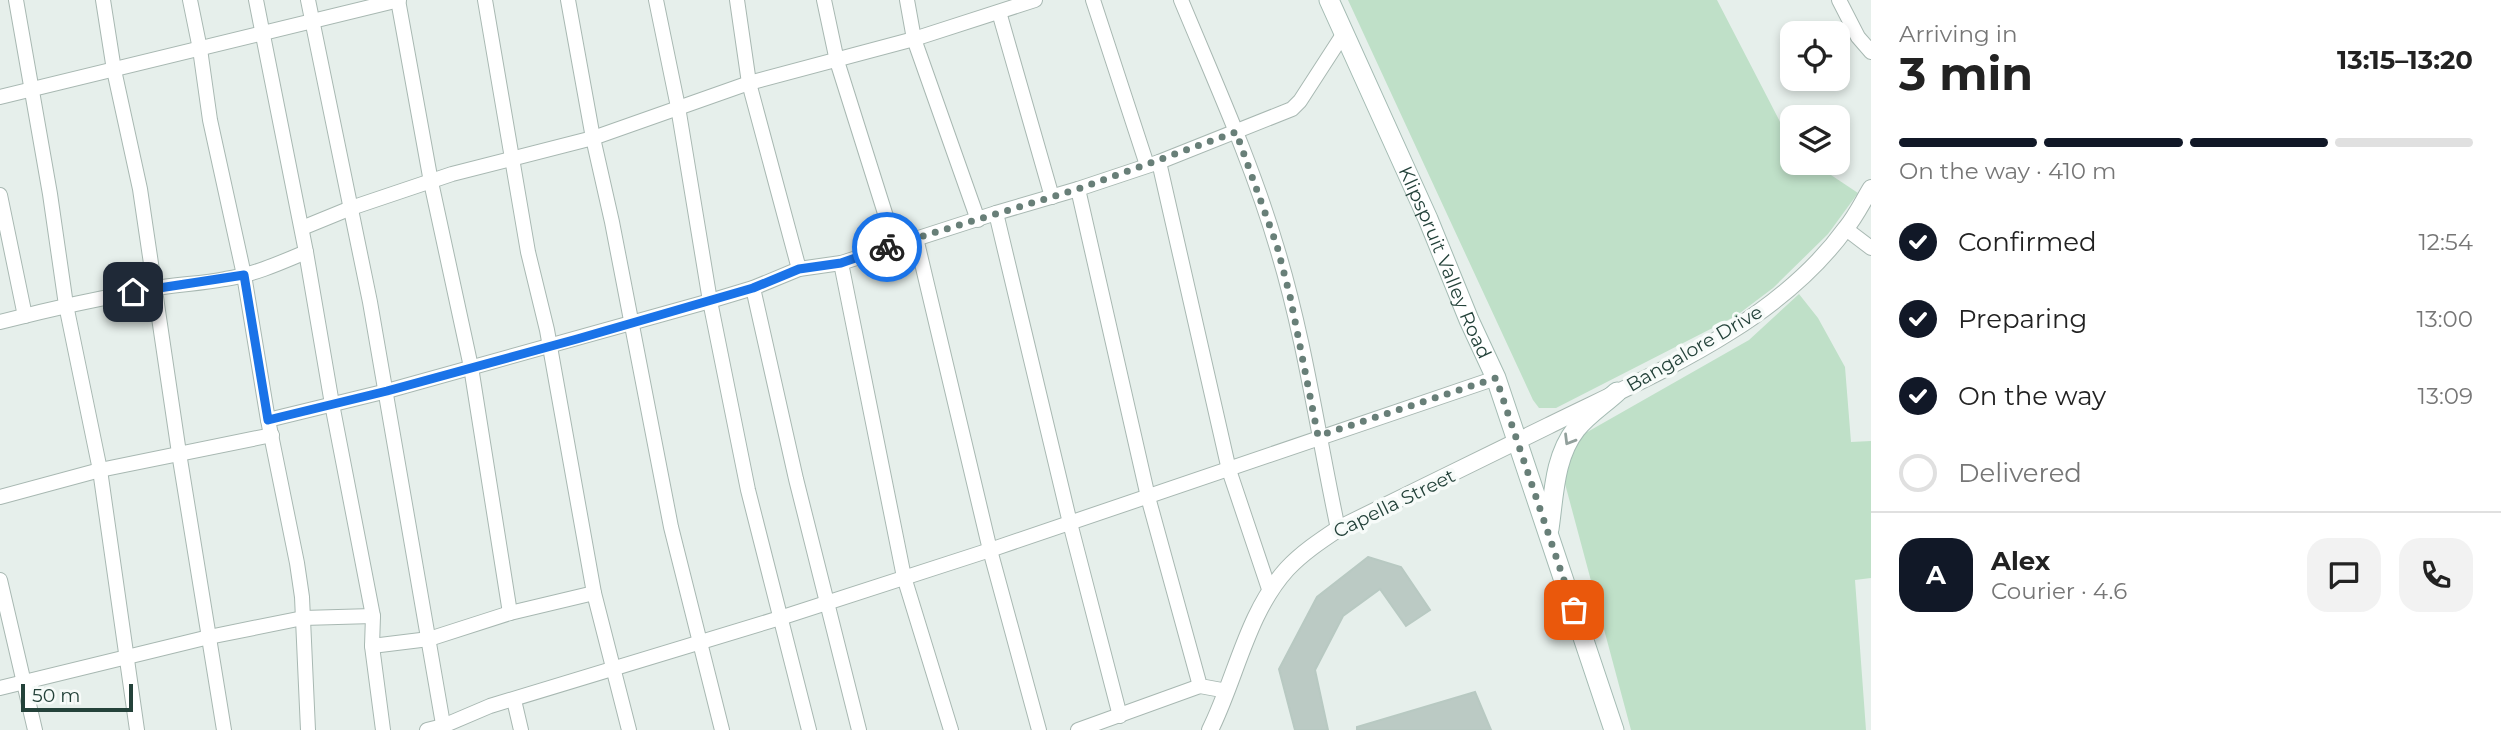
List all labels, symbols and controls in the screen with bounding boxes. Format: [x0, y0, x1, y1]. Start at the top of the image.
text: Arriving in [1899, 20, 2018, 48]
map controls [1780, 21, 1850, 175]
button: locate [1780, 21, 1850, 91]
text: 13:15–13:20 [2337, 44, 2473, 76]
text: 3 min [1899, 45, 2033, 102]
button: layers [1780, 105, 1850, 175]
text: On the way · 410 m [1899, 157, 2116, 185]
street label: Klipspruit Valley Road [1394, 163, 1496, 362]
courier [852, 212, 922, 282]
icon: check [1899, 223, 1937, 261]
text: Confirmed [1958, 226, 2097, 258]
icon: bike [868, 228, 906, 266]
text: 12:54 [2419, 228, 2473, 256]
pin [103, 262, 163, 322]
icon: home [114, 273, 152, 311]
street label: Bangalore Drive [1622, 300, 1766, 397]
icon: check [1899, 300, 1937, 338]
text: Preparing [1958, 303, 2087, 335]
text: 13:00 [2416, 305, 2473, 333]
icon: check [1899, 377, 1937, 415]
text: On the way [1958, 380, 2106, 412]
text: 13:09 [2418, 382, 2473, 410]
one-way arrow [1565, 433, 1578, 446]
text: Delivered [1958, 457, 2082, 489]
street label: Capella Street [1330, 464, 1459, 543]
button: chat [2307, 538, 2381, 612]
button: phone [2399, 538, 2473, 612]
text: Alex [1991, 545, 2050, 577]
text: A [1926, 559, 1946, 591]
text: Courier · 4.6 [1991, 577, 2127, 605]
pin [1544, 580, 1604, 640]
icon: bag [1555, 591, 1593, 629]
scale bar [21, 681, 133, 713]
text: 50 m [32, 684, 80, 707]

